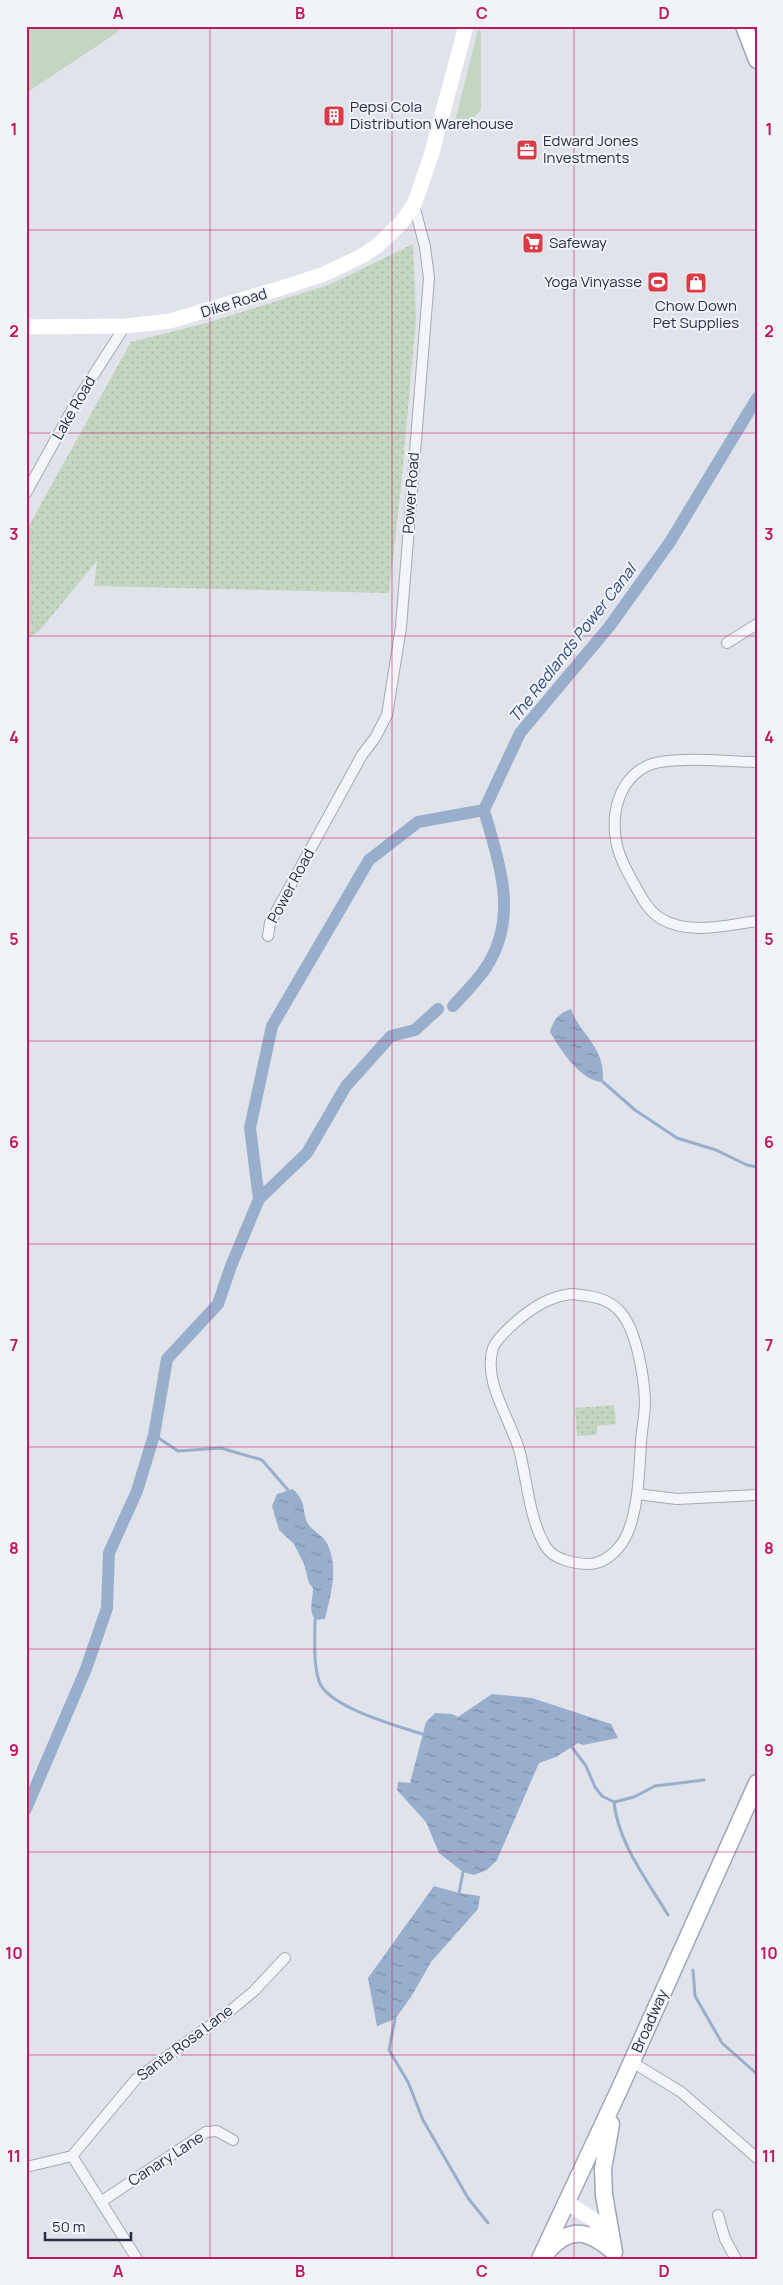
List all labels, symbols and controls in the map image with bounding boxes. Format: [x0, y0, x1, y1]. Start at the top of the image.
text: A [113, 2, 124, 24]
text: B [295, 2, 305, 24]
text: C [476, 2, 488, 24]
text: D [658, 2, 670, 24]
place label: Pepsi Cola Distribution Warehouse [350, 96, 514, 134]
building icon: Pepsi Cola Distribution Warehouse [322, 104, 346, 128]
text: 1 [10, 118, 18, 140]
text: 1 [765, 118, 773, 140]
place label: Edward Jones Investments [543, 130, 638, 168]
office icon: Edward Jones Investments [515, 138, 539, 162]
supermarket icon: Safeway [521, 231, 545, 255]
place label: Safeway [549, 232, 607, 253]
sports icon: Yoga Vinyasse [646, 270, 670, 294]
place label: Yoga Vinyasse [544, 271, 642, 292]
shop icon: Chow Down Pet Supplies [684, 271, 708, 295]
street label: Dike Road [198, 283, 270, 323]
place label: Chow Down Pet Supplies [653, 295, 739, 333]
text: 2 [9, 320, 19, 342]
text: 2 [764, 320, 774, 342]
street label: Lake Road [47, 372, 100, 444]
street label: Power Road [397, 452, 424, 534]
text: 3 [9, 523, 19, 545]
text: 3 [764, 523, 774, 545]
water label: The Redlands Power Canal [503, 558, 642, 727]
text: 4 [9, 726, 19, 748]
text: 4 [764, 726, 774, 748]
street label: Power Road [262, 845, 319, 927]
text: 5 [9, 928, 19, 950]
text: 5 [764, 928, 774, 950]
text: 6 [9, 1131, 19, 1153]
text: 6 [764, 1131, 774, 1153]
text: 7 [10, 1334, 18, 1356]
text: 7 [765, 1334, 773, 1356]
text: 8 [9, 1537, 19, 1559]
text: 8 [764, 1537, 774, 1559]
text: 9 [9, 1739, 19, 1761]
text: 9 [764, 1739, 774, 1761]
text: 10 [5, 1942, 23, 1964]
text: 10 [760, 1942, 778, 1964]
street label: Broadway [626, 1986, 673, 2056]
street label: Santa Rosa Lane [132, 2000, 237, 2086]
street label: Canary Lane [124, 2126, 208, 2191]
text: 11 [7, 2145, 21, 2167]
text: 11 [762, 2145, 776, 2167]
scale bar [45, 2210, 131, 2242]
text: 50 m [52, 2216, 86, 2237]
text: A [113, 2260, 124, 2282]
text: B [295, 2260, 305, 2282]
text: C [476, 2260, 488, 2282]
text: D [658, 2260, 670, 2282]

